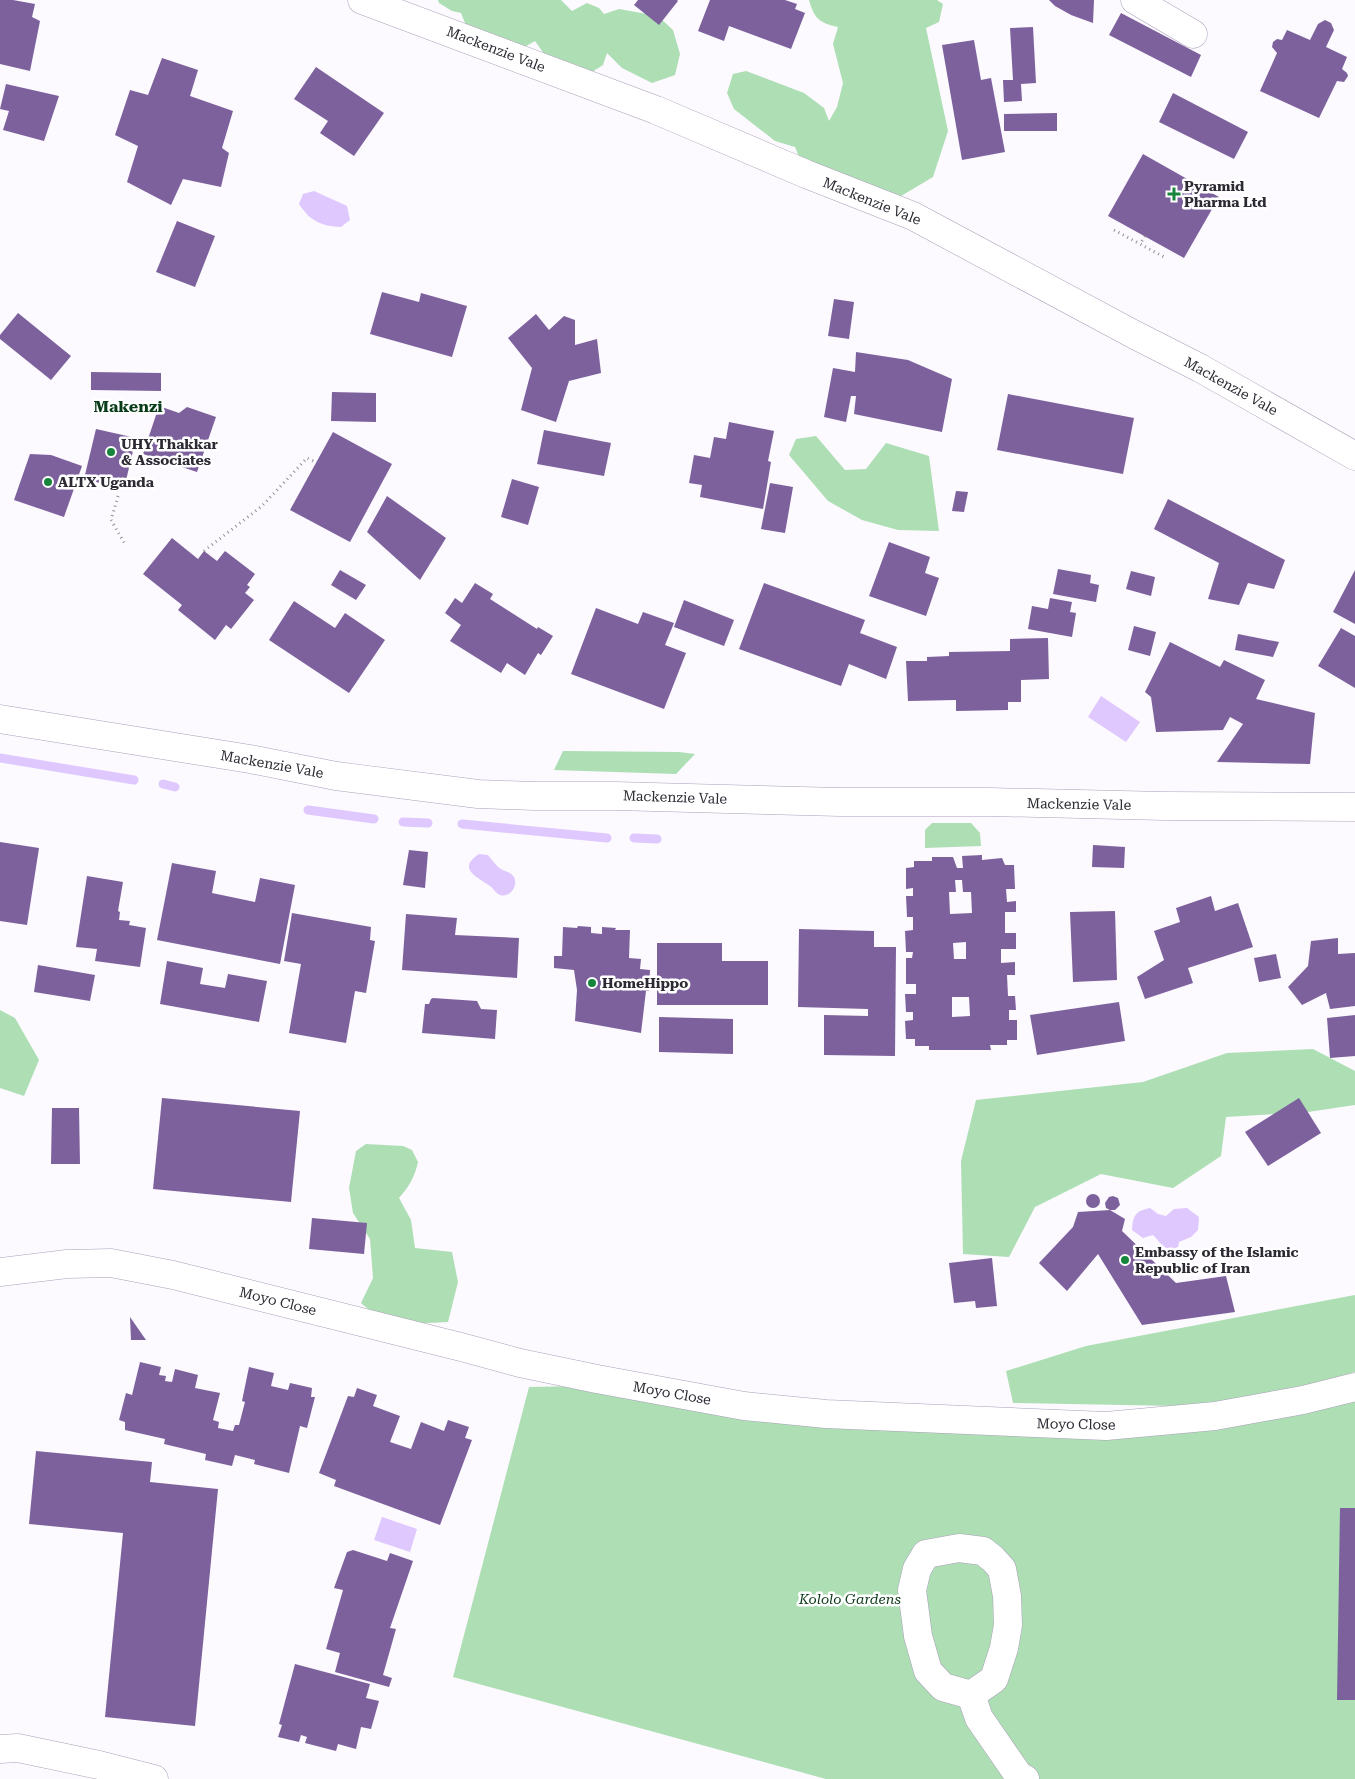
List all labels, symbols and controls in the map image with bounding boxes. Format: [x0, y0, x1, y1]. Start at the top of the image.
street label: Mackenzie Vale [444, 23, 548, 75]
street label: Mackenzie Vale [821, 174, 924, 228]
place label: Pyramid Pharma Ltd [1184, 178, 1267, 210]
marker: Pyramid Pharma Ltd [1168, 188, 1180, 200]
street label: Mackenzie Vale [1181, 354, 1281, 418]
district label: Makenzi [93, 397, 163, 416]
place label: UHY Thakkar & Associates [121, 436, 219, 468]
marker: UHY Thakkar & Associates [105, 446, 117, 458]
place label: ALTX Uganda [58, 474, 155, 490]
marker: ALTX Uganda [42, 476, 54, 488]
street label: Mackenzie Vale [219, 747, 325, 781]
street label: Mackenzie Vale [623, 787, 728, 807]
street label: Mackenzie Vale [1027, 795, 1132, 813]
place label: HomeHippo [602, 975, 688, 991]
marker: HomeHippo [586, 977, 598, 989]
place label: Embassy of the Islamic Republic of Iran [1135, 1244, 1299, 1276]
marker: Embassy of the Islamic Republic of Iran [1119, 1254, 1131, 1266]
street label: Moyo Close [238, 1284, 318, 1318]
street label: Moyo Close [632, 1378, 713, 1408]
street label: Moyo Close [1036, 1415, 1116, 1433]
park label: Kololo Gardens [798, 1591, 902, 1607]

